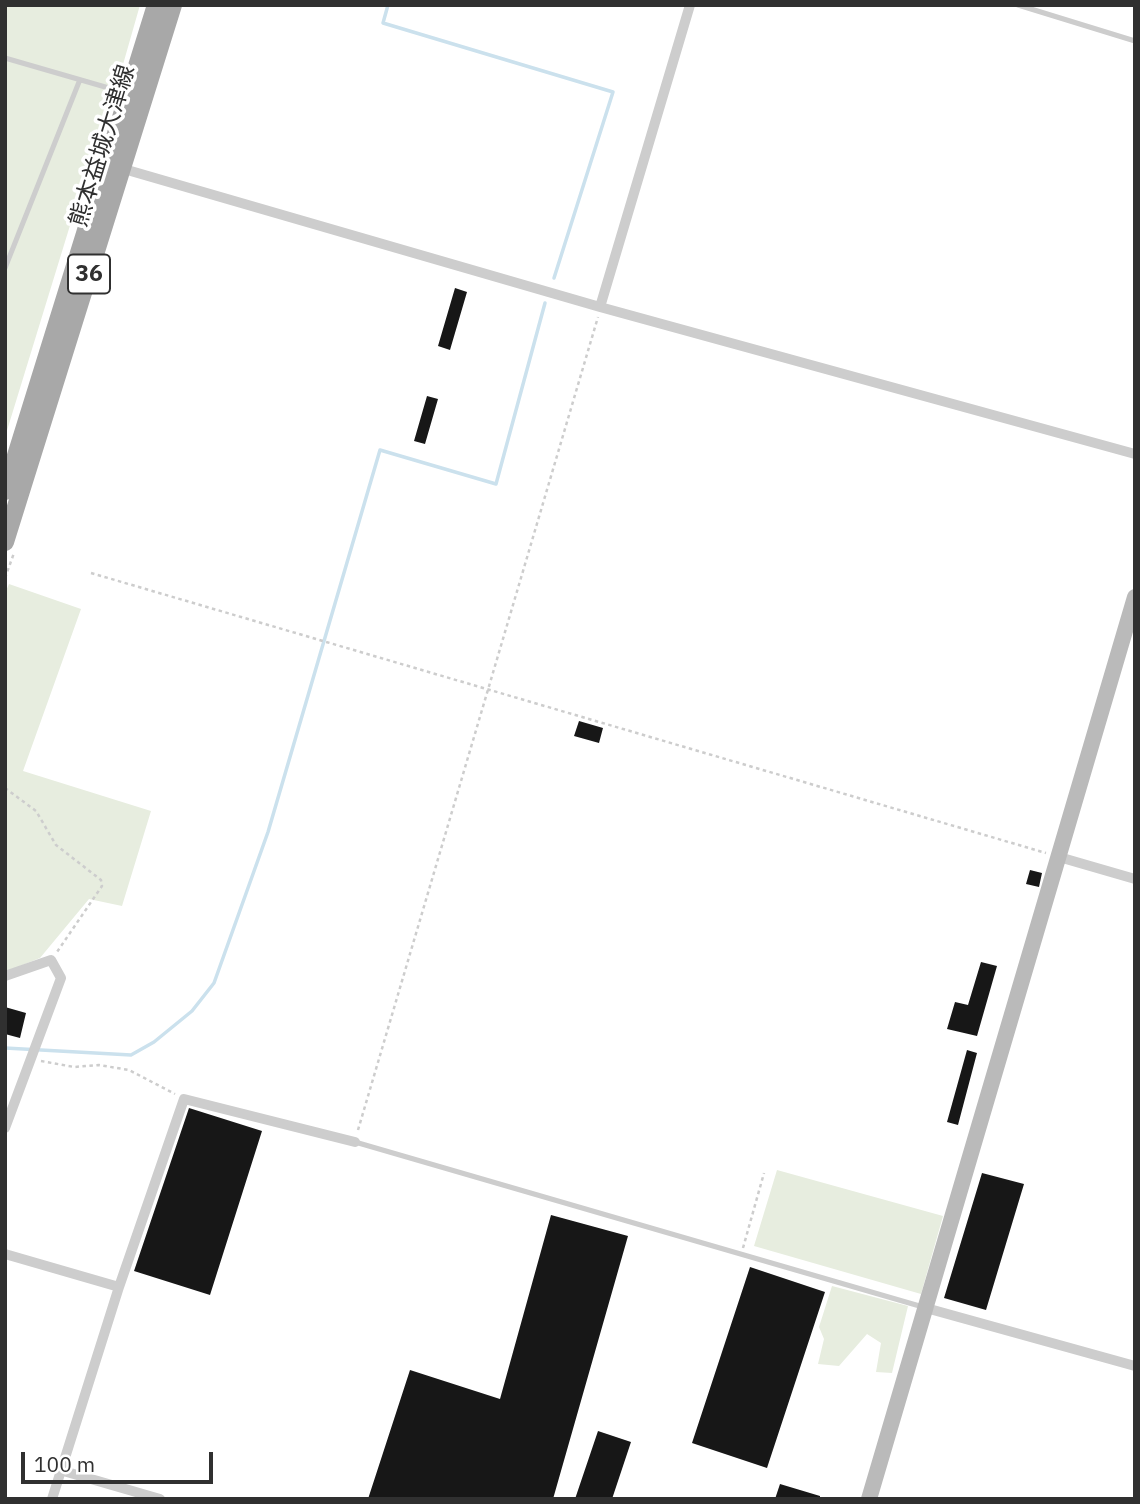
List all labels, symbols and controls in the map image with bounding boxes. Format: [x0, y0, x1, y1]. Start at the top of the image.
street label: 熊本益城大津線 [65, 61, 141, 231]
road number: 36 [68, 255, 110, 294]
scale bar [24, 1438, 217, 1482]
text: 100 m [34, 1450, 95, 1478]

